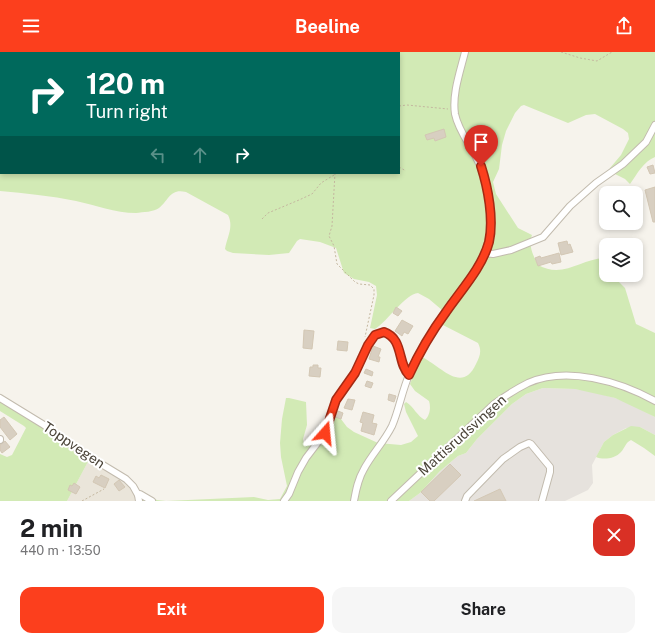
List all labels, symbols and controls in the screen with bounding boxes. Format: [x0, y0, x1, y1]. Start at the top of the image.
icon: menu [20, 15, 42, 37]
icon: share [613, 15, 635, 37]
text: Beeline [295, 16, 360, 37]
text: 120 m [86, 67, 165, 100]
icon: right [20, 68, 72, 120]
text: Turn right [86, 101, 168, 122]
pin [464, 125, 498, 166]
icon: arrive [470, 131, 492, 153]
icon: left [147, 144, 169, 166]
icon: ahead [189, 144, 211, 166]
icon: right [231, 144, 253, 166]
map controls [599, 186, 643, 282]
button: search [599, 186, 643, 230]
button: layers [599, 238, 643, 282]
street label: Mattisrudsvingen [415, 391, 509, 479]
position arrow [304, 412, 346, 454]
street label: Toppvegen [40, 418, 108, 472]
text: 2 min [20, 514, 83, 542]
button: close [593, 514, 635, 556]
text: 440 m · 13:50 [20, 543, 101, 558]
button: Exit [20, 587, 324, 633]
button: Share [332, 587, 635, 633]

